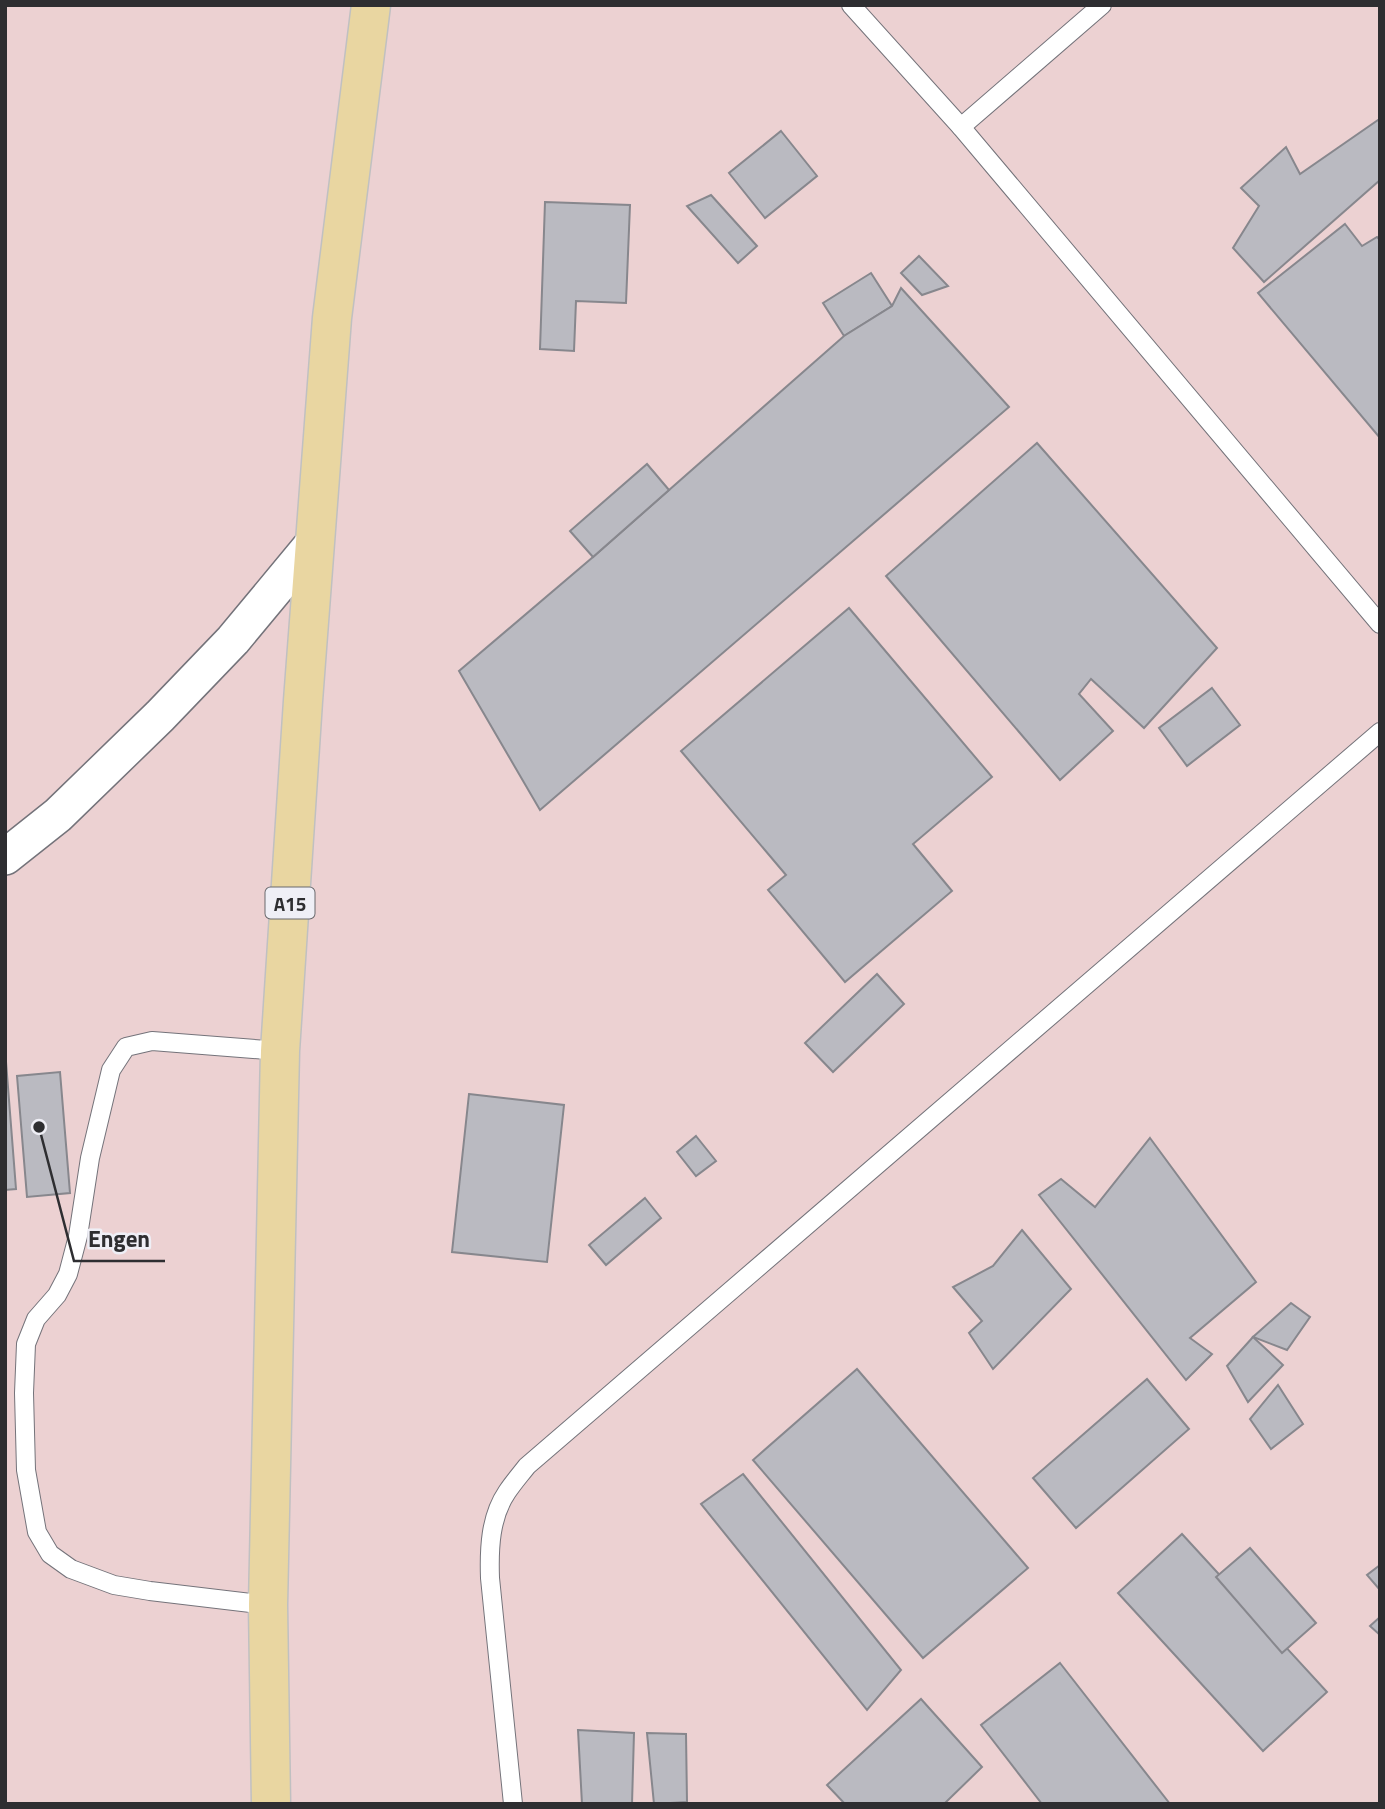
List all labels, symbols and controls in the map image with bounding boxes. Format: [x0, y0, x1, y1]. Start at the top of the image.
road number: A15 [266, 888, 314, 918]
callout: Engen [74, 1217, 165, 1261]
text: Engen [88, 1221, 150, 1256]

